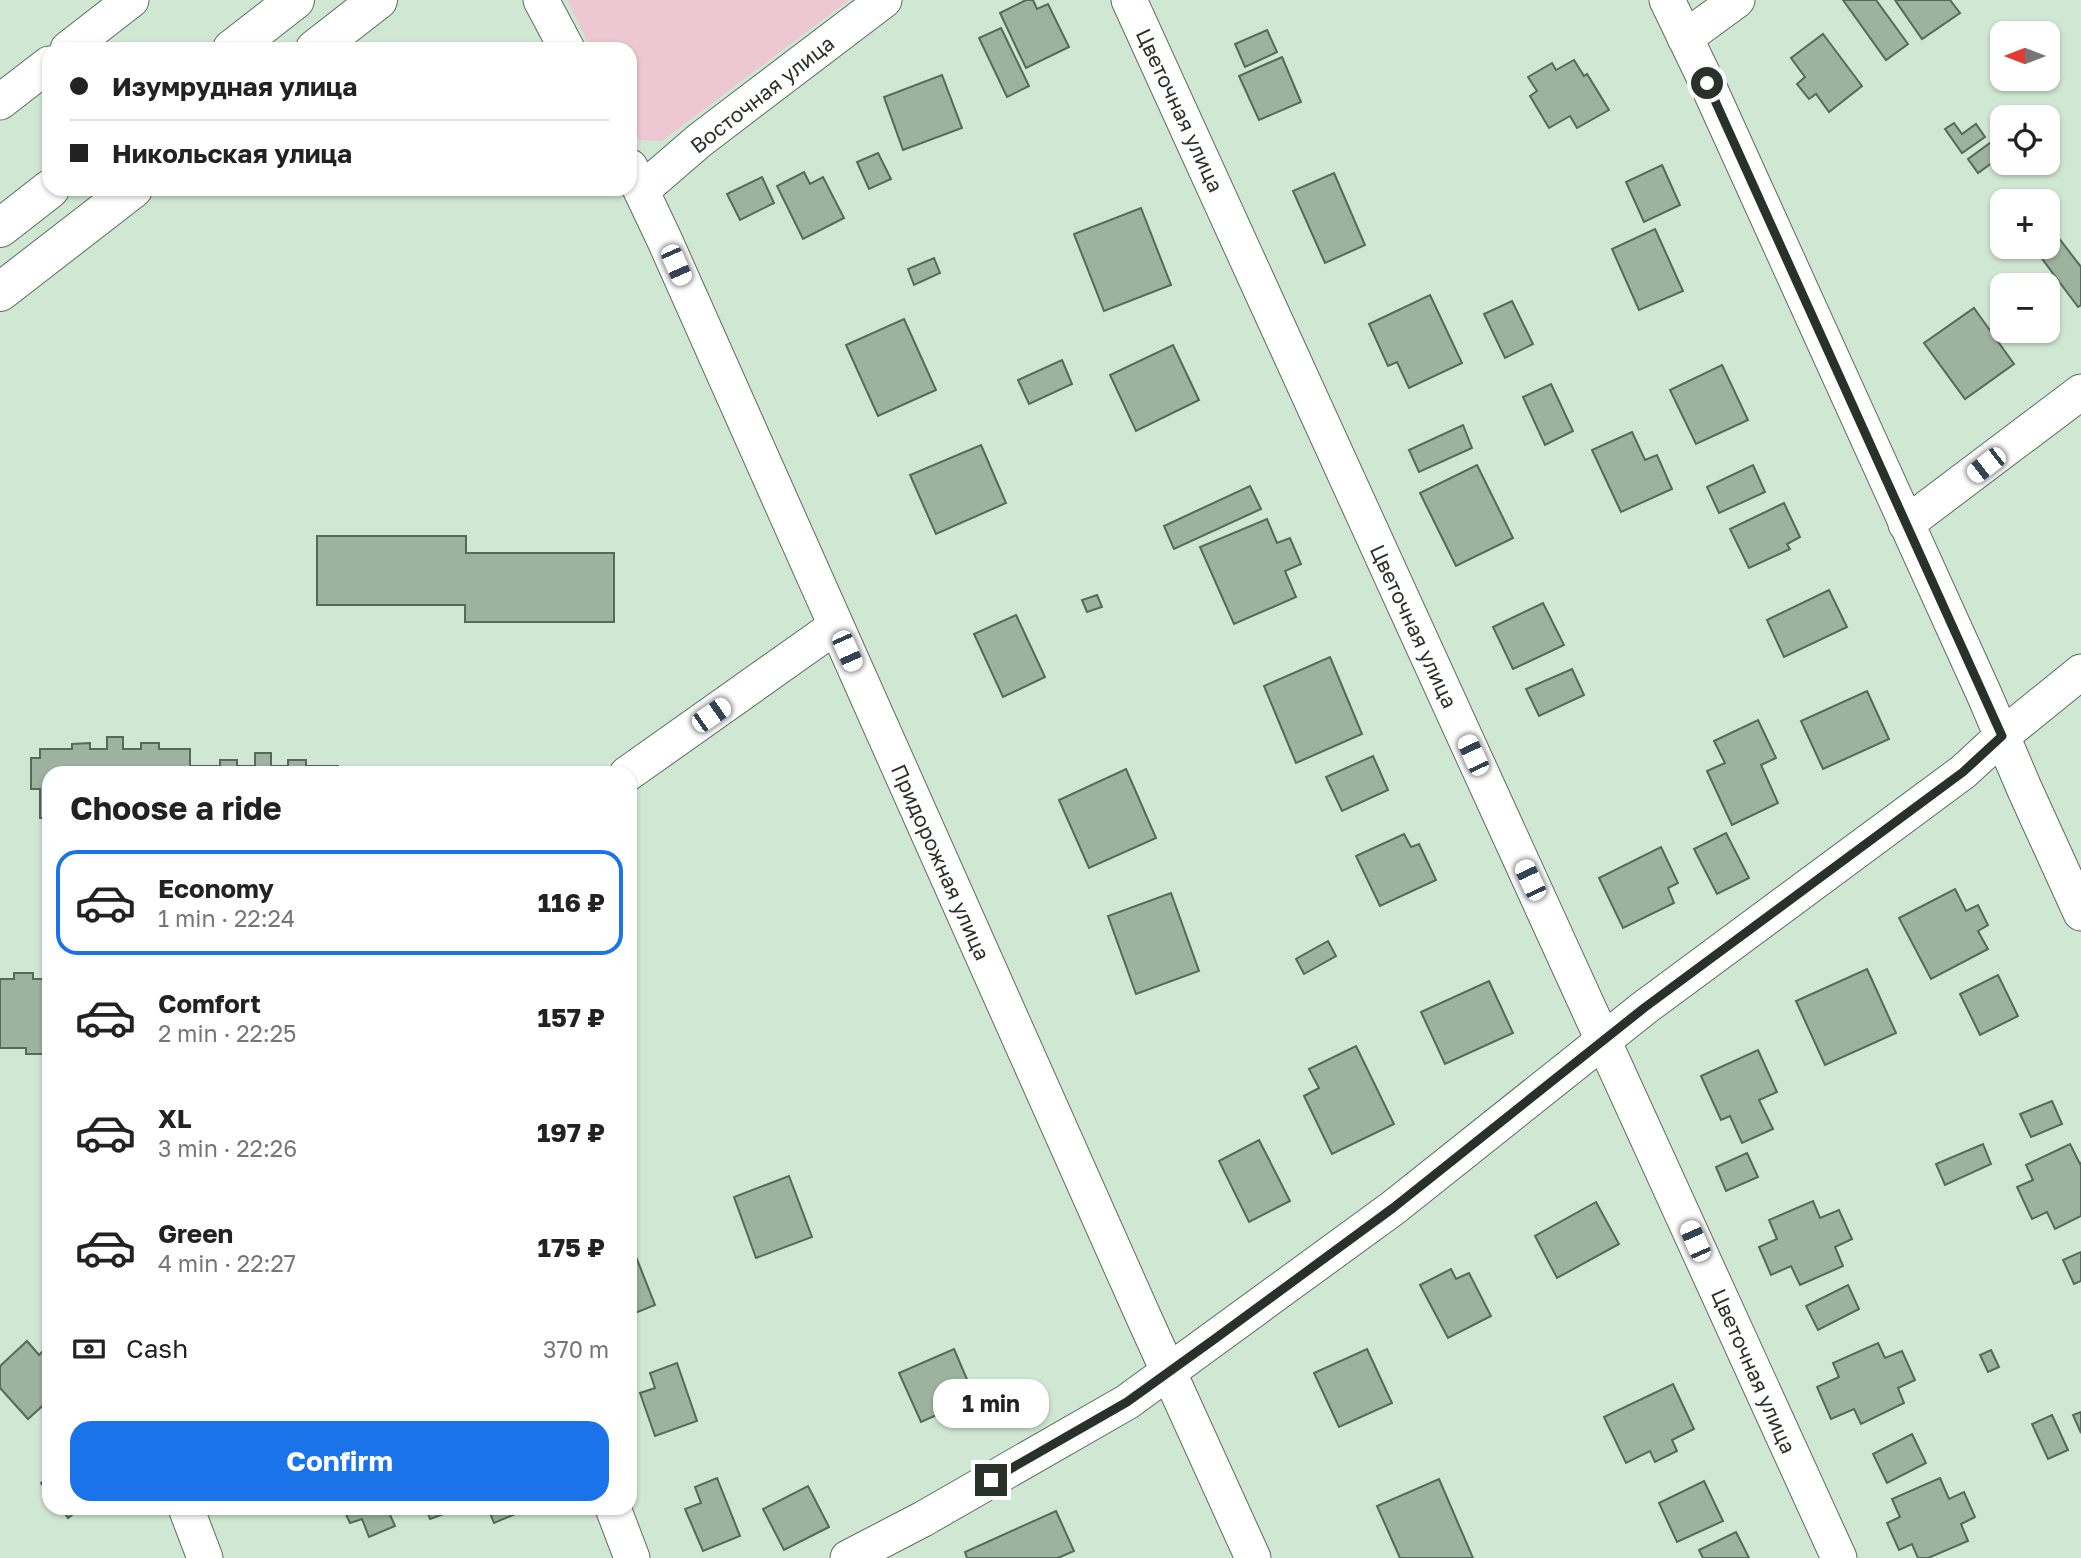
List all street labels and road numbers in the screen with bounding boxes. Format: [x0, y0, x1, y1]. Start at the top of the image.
street label: Цветочная улица [1131, 24, 1229, 196]
street label: Восточная улица [685, 30, 839, 158]
street label: Цветочная улица [1365, 540, 1463, 712]
street label: Придорожная улица [886, 760, 996, 964]
street label: Цветочная улица [1706, 1285, 1802, 1457]

